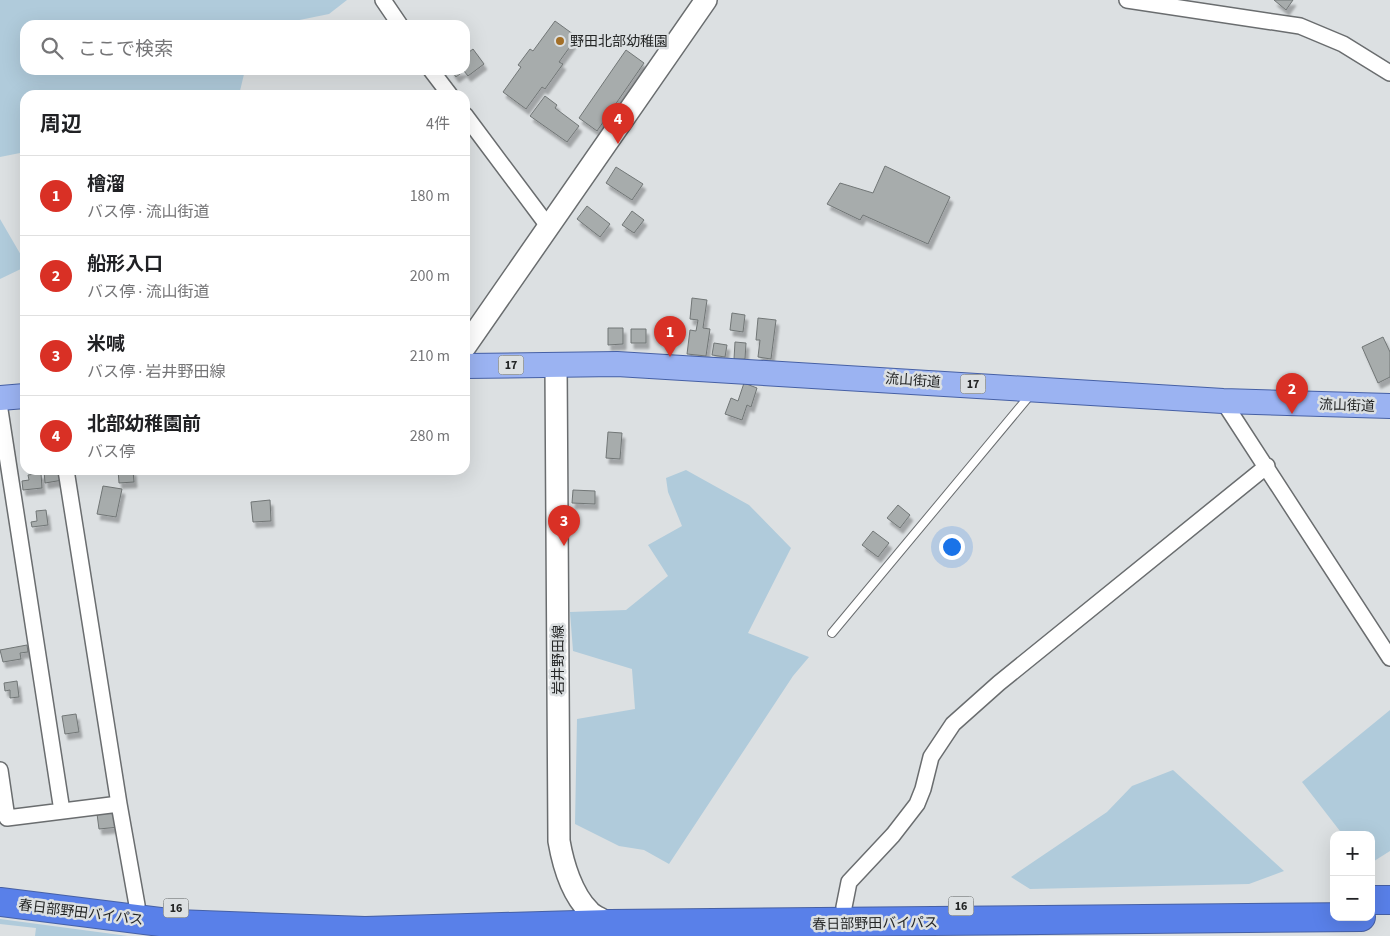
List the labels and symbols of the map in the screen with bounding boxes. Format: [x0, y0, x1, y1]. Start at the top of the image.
place label: 野田北部幼稚園 [570, 32, 668, 52]
marker: 野田北部幼稚園 [554, 35, 566, 47]
pin: 4 [602, 103, 634, 144]
pin: 1 [654, 316, 686, 357]
road number: 17 [498, 356, 524, 374]
street label: 流山街道 [884, 369, 942, 393]
pin: 2 [1276, 373, 1308, 414]
road number: 17 [960, 374, 986, 394]
street label: 流山街道 [1319, 395, 1375, 417]
pin: 3 [548, 505, 580, 546]
your location [939, 534, 965, 560]
street label: 岩井野田線 [549, 625, 569, 695]
street label: 春日部野田バイパス [17, 895, 144, 931]
road number: 16 [948, 896, 974, 916]
road number: 16 [164, 898, 188, 918]
street label: 春日部野田バイパス [812, 913, 938, 935]

